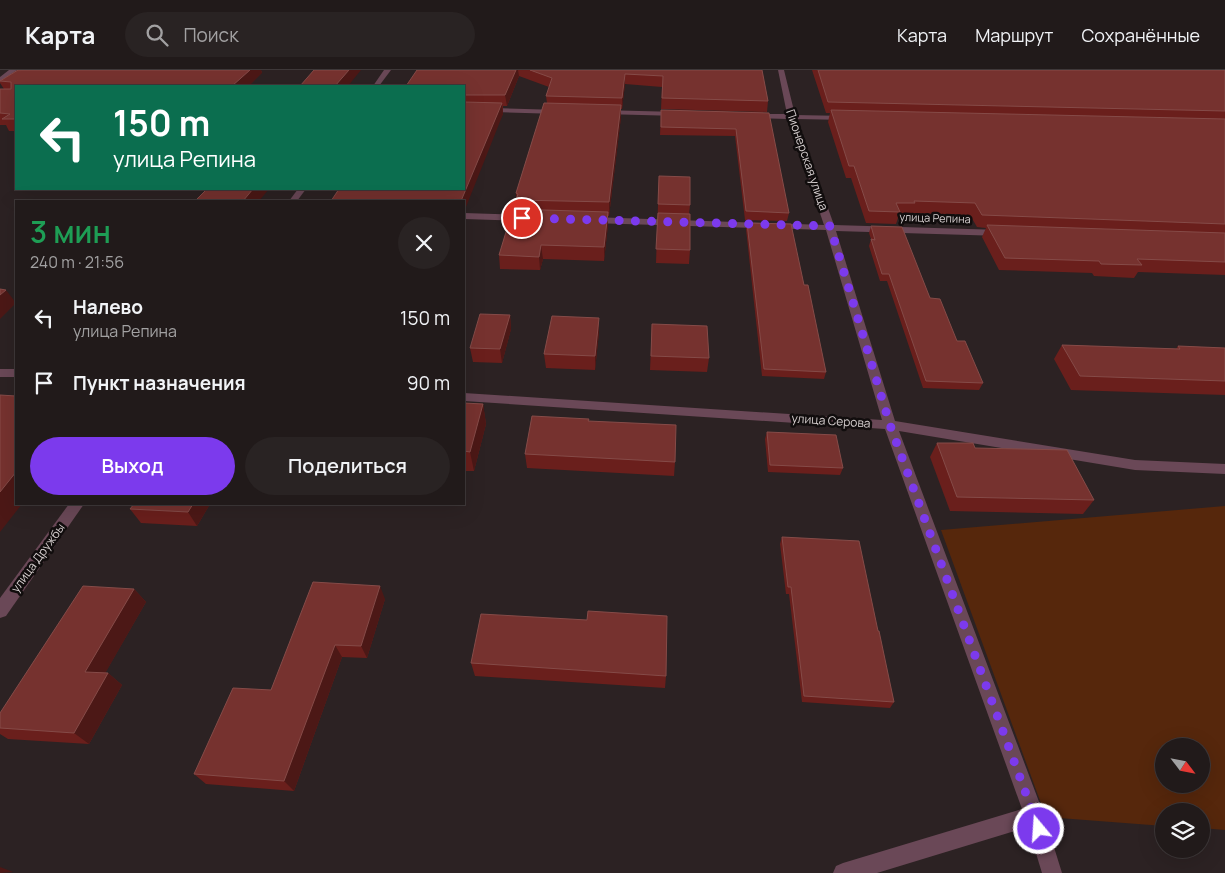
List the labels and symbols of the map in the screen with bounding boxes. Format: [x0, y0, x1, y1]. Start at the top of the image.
street label: Пионерская улица [782, 107, 833, 213]
pin [501, 197, 543, 239]
street label: улица Репина [899, 209, 971, 226]
street label: улица Серова [791, 409, 871, 432]
street label: улица Дружбы [7, 520, 69, 596]
north arrow [1155, 738, 1210, 792]
position arrow [1012, 802, 1064, 854]

